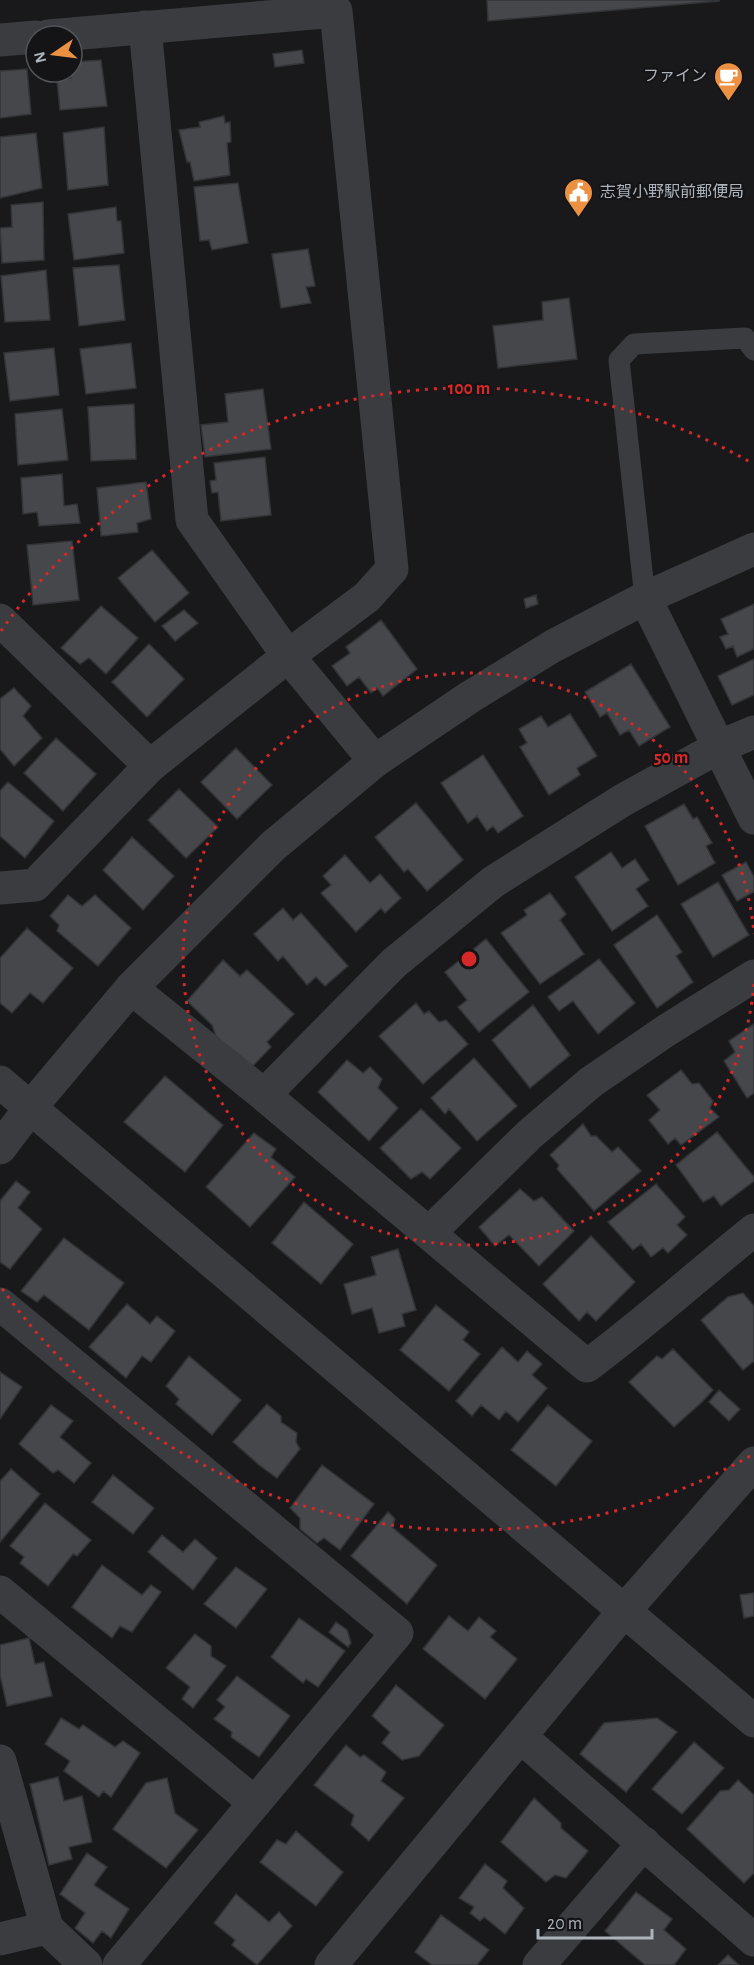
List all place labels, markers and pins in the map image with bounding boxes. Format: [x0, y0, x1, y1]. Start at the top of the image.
cafe icon: ファイン [712, 60, 744, 102]
place label: ファイン [643, 68, 707, 84]
public building icon: 志賀小野駅前郵便局 [563, 176, 595, 218]
place label: 志賀小野駅前郵便局 [600, 183, 744, 200]
centre of rings [459, 949, 479, 969]

